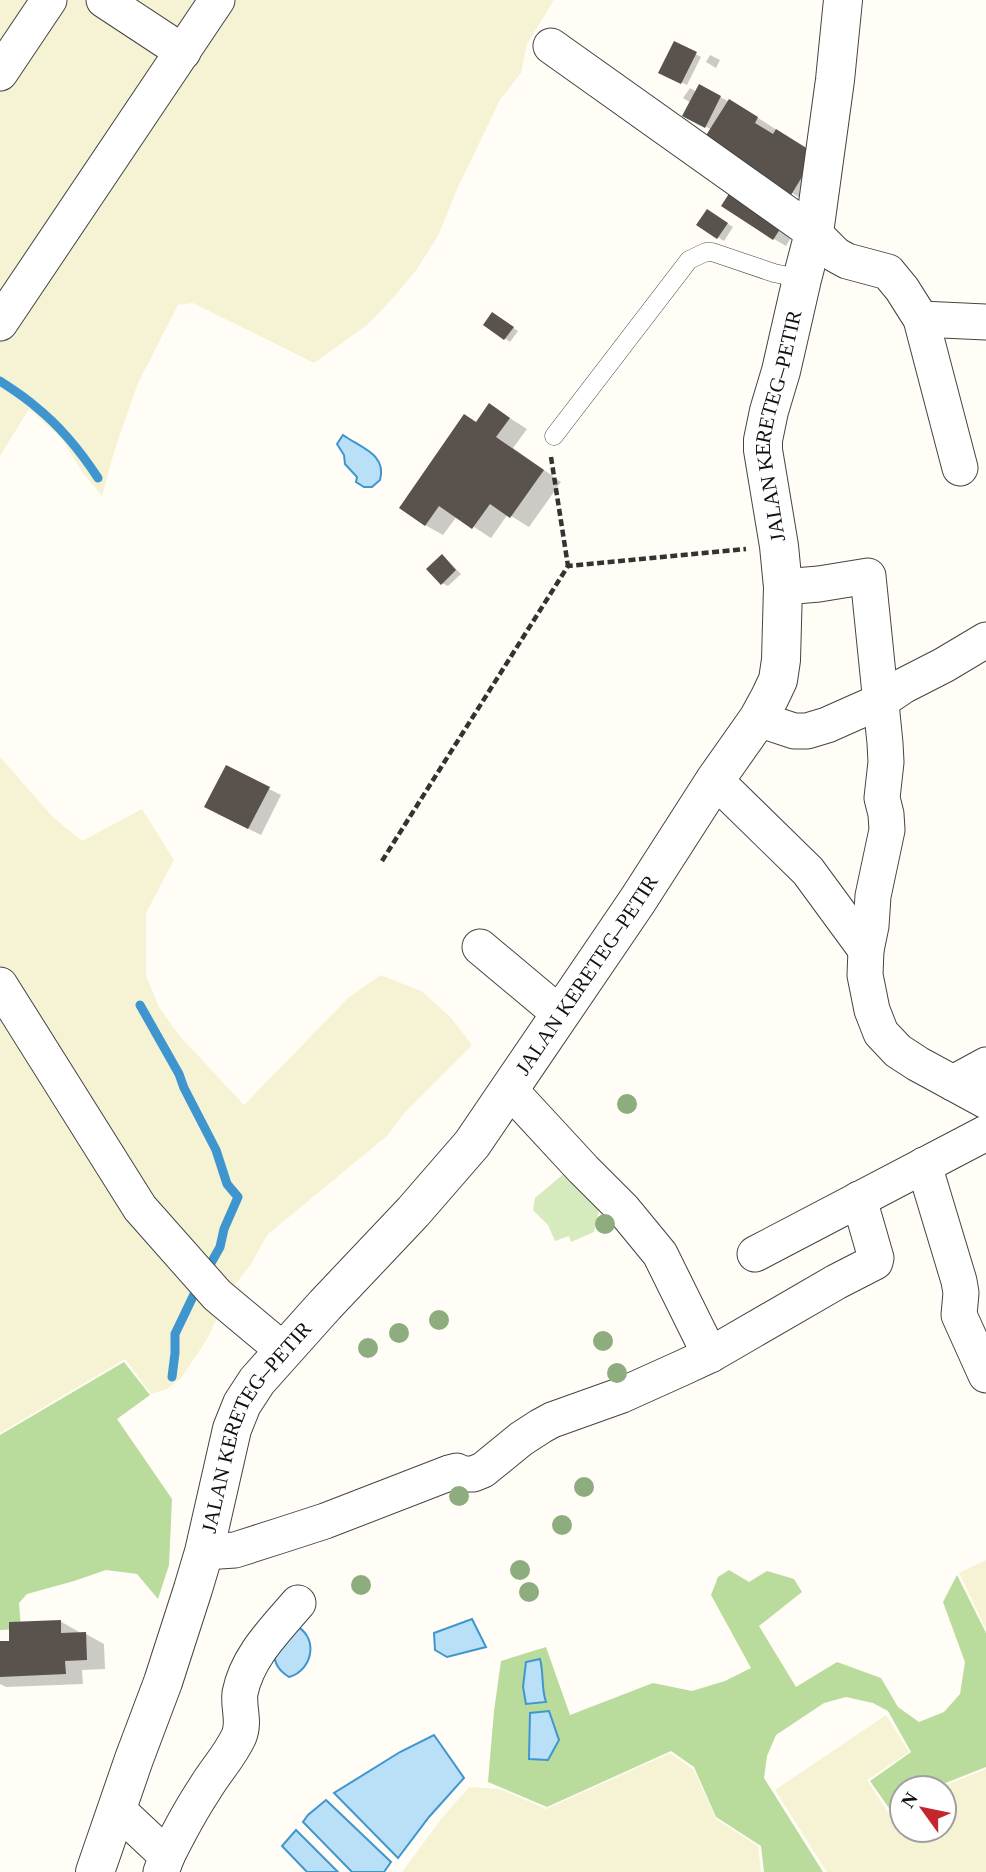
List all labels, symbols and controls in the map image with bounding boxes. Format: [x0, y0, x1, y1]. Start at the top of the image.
street label: JALAN KERETEG–PETIR [751, 308, 807, 544]
street label: JALAN KERETEG–PETIR [511, 871, 663, 1080]
street label: JALAN KERETEG–PETIR [197, 1317, 316, 1535]
north arrow [888, 1774, 958, 1844]
text: N [897, 1788, 922, 1811]

